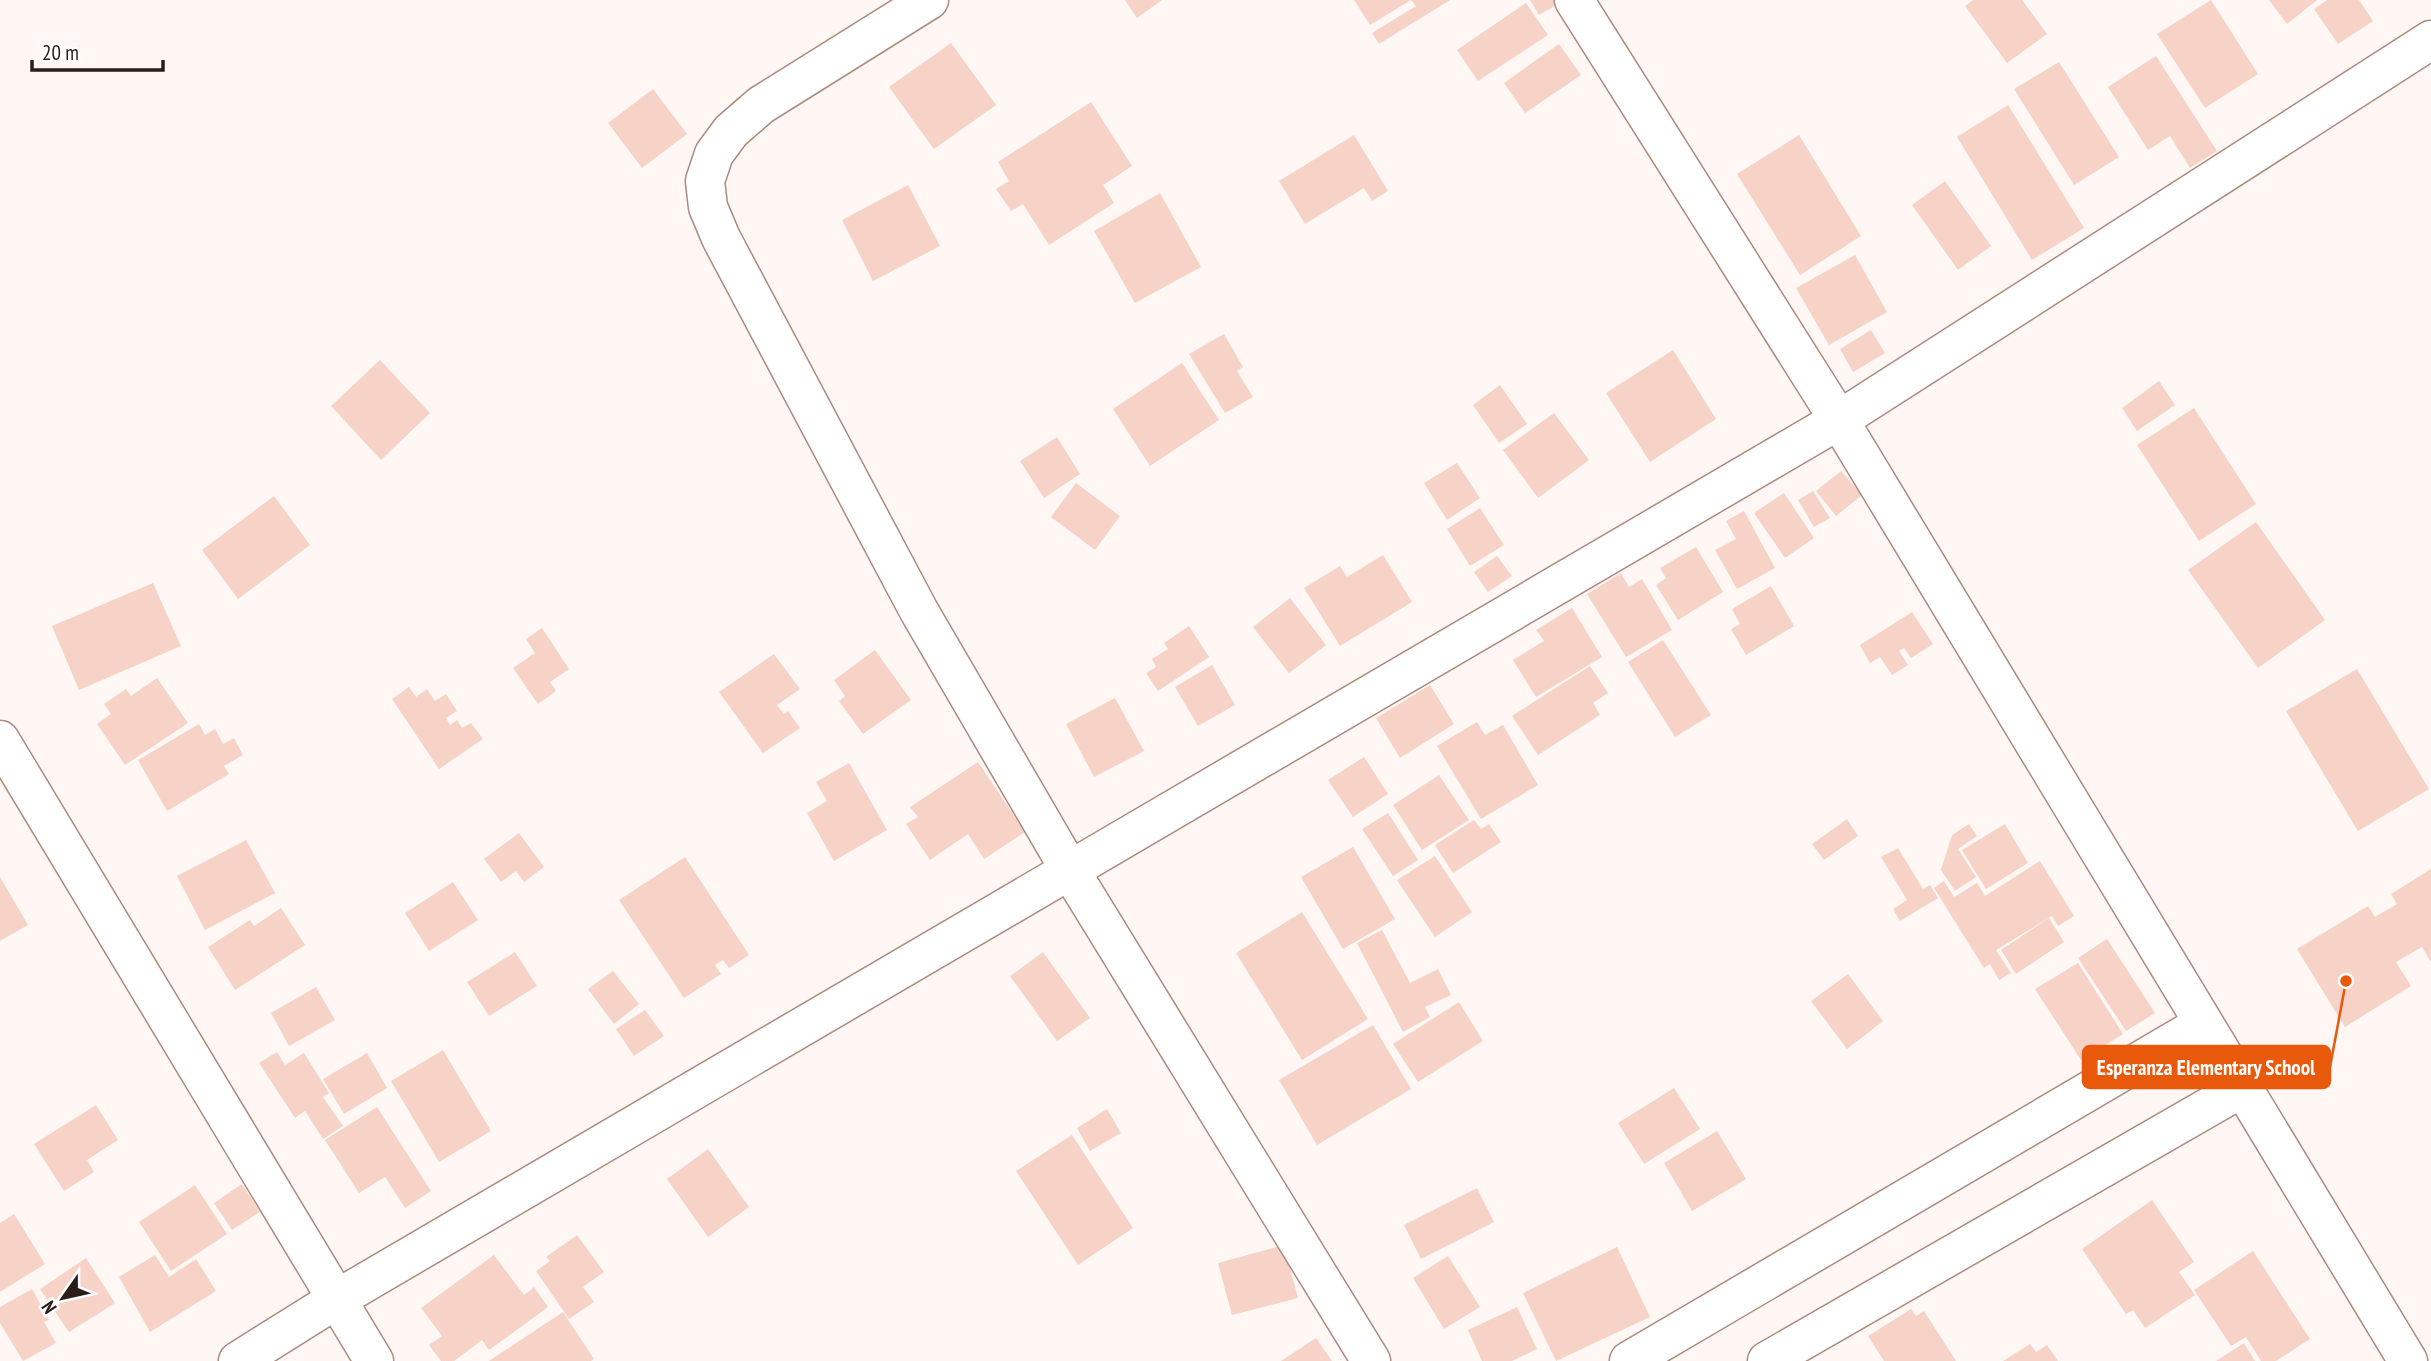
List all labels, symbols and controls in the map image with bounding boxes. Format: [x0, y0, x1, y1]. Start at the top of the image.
scale bar [32, 28, 163, 72]
text: 20 m [42, 39, 79, 66]
callout: Esperanza Elementary School [2083, 1046, 2330, 1088]
text: Esperanza Elementary School [2097, 1054, 2316, 1081]
north arrow [28, 1263, 98, 1333]
text: N [36, 1297, 62, 1318]

